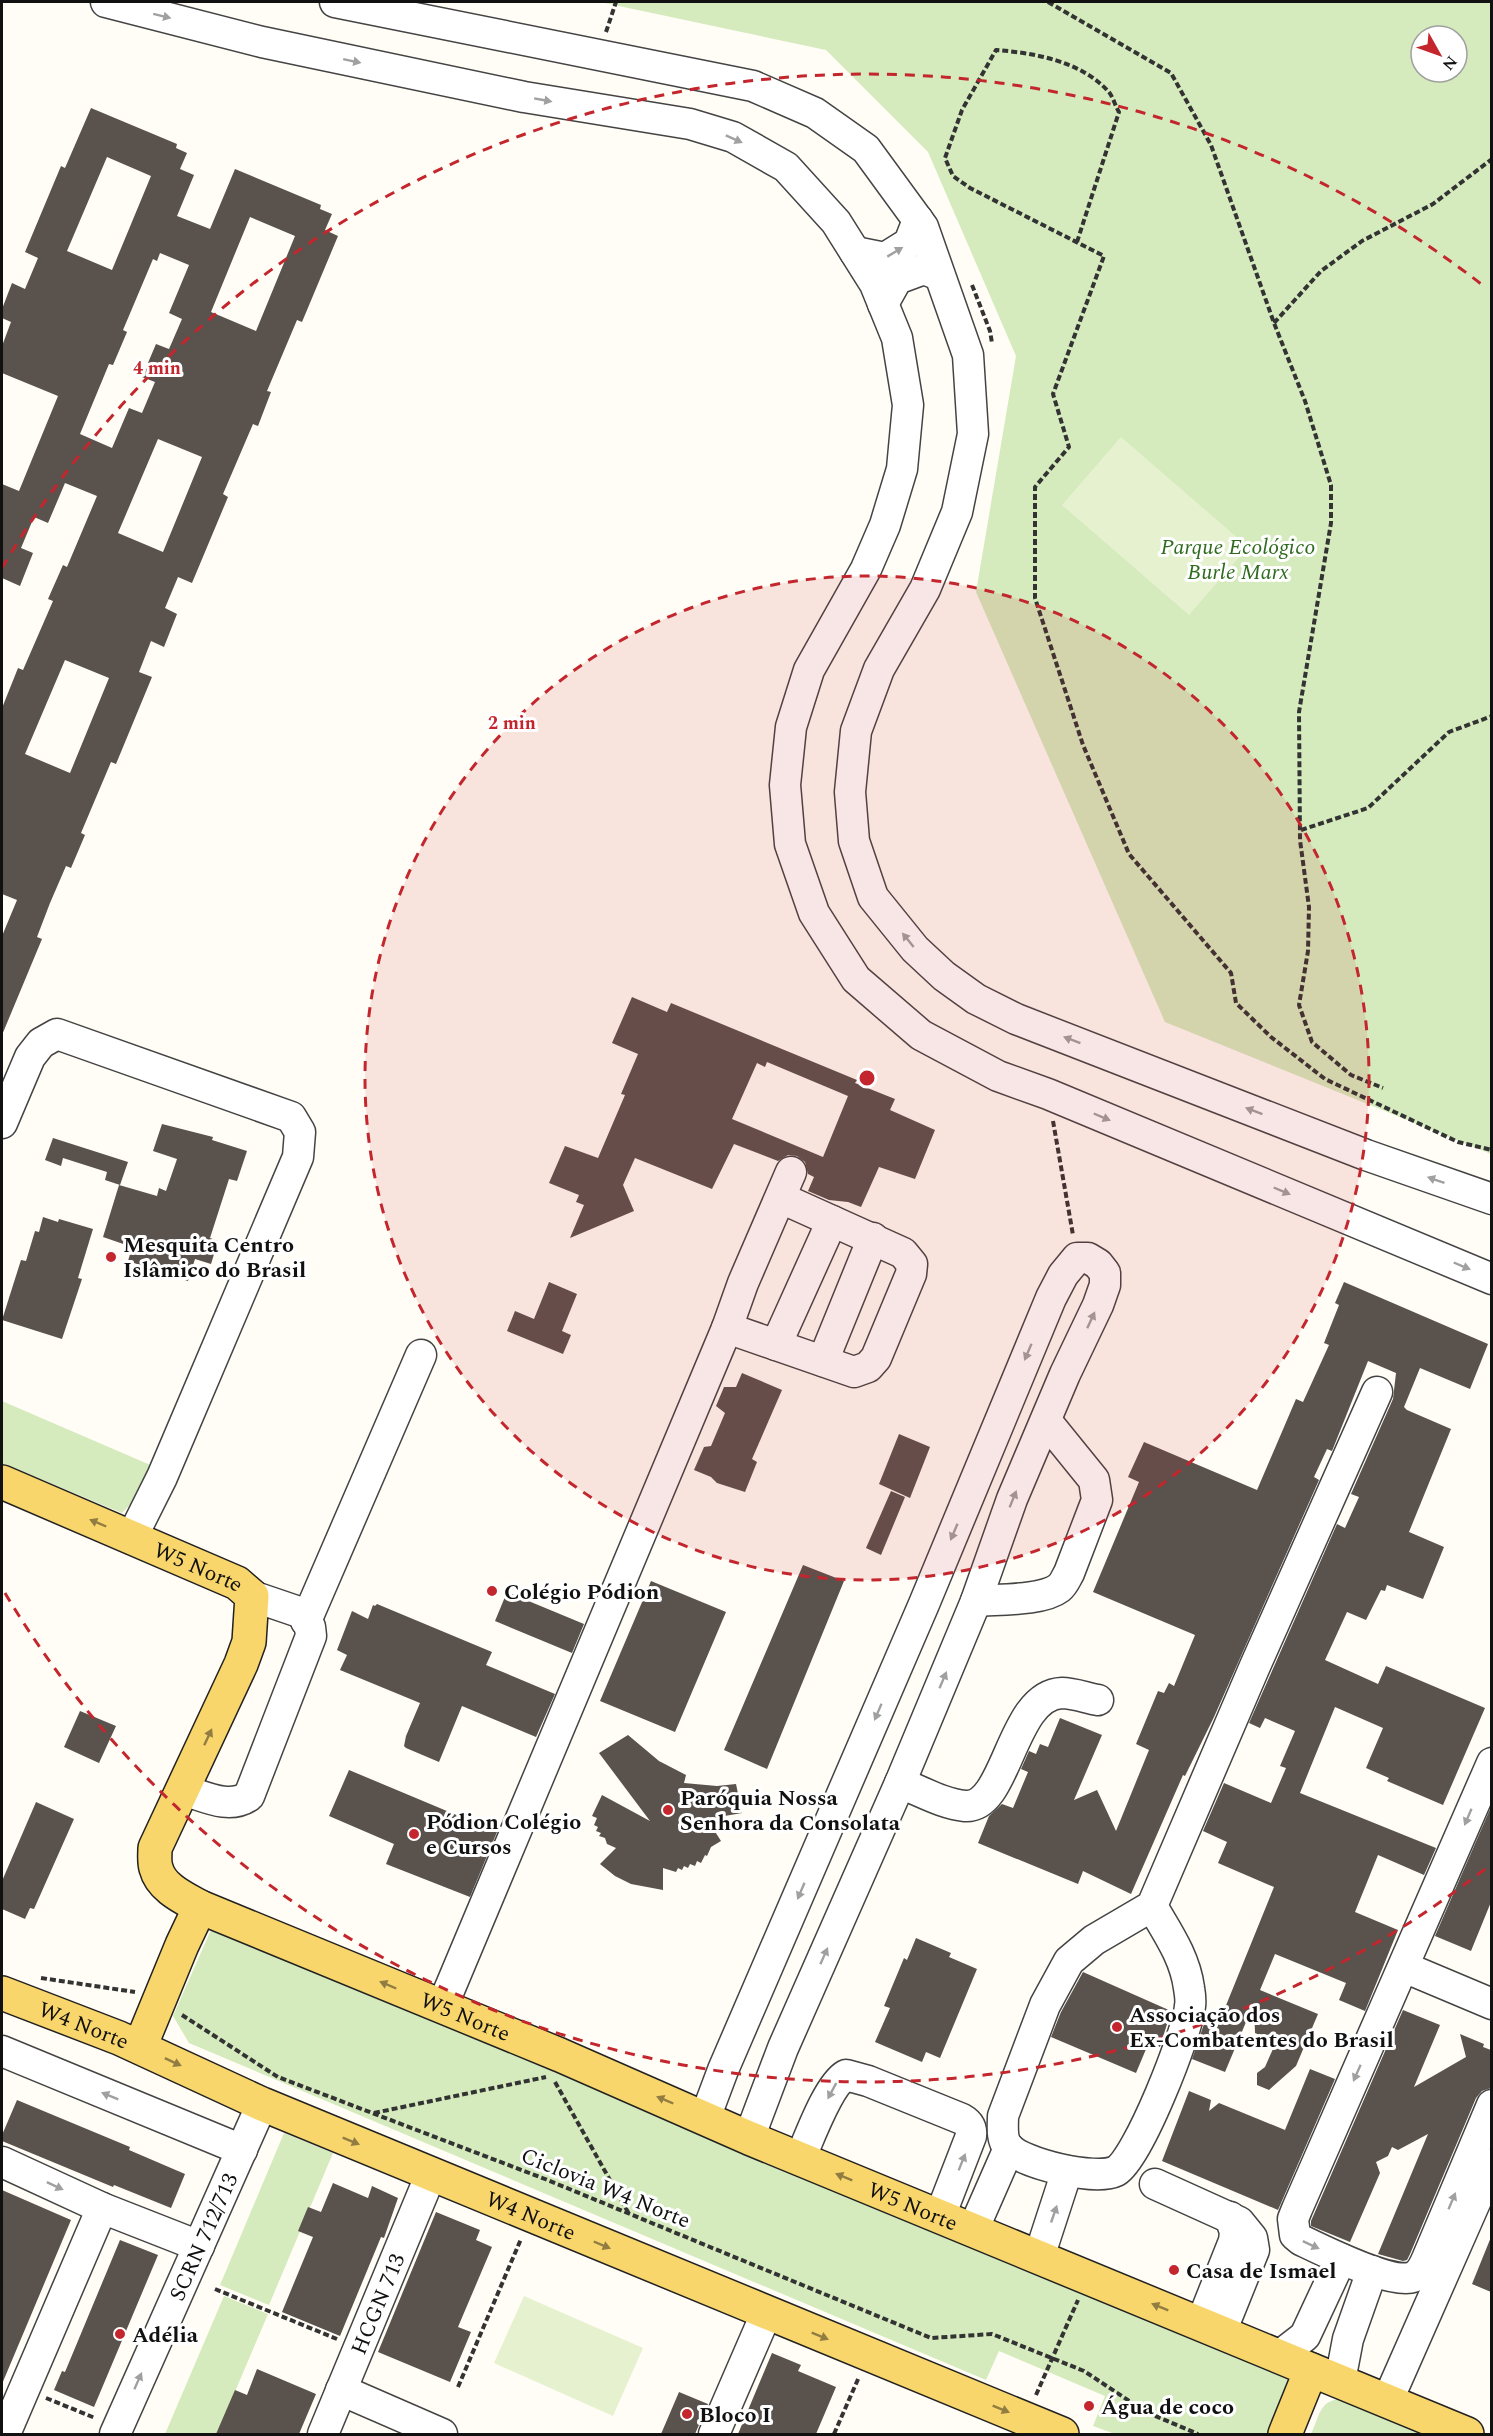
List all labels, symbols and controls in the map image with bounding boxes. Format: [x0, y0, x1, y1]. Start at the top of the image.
one-way arrow [153, 12, 172, 22]
north arrow [1409, 24, 1469, 84]
text: N [1436, 50, 1463, 76]
one-way arrow [343, 57, 362, 66]
one-way arrow [534, 96, 553, 105]
one-way arrow [725, 134, 742, 143]
one-way arrow [887, 247, 903, 258]
text: 4 min [133, 355, 181, 382]
park label: Parque Ecológico Burle Marx [1160, 531, 1316, 589]
text: 2 min [488, 710, 536, 737]
one-way arrow [901, 932, 914, 948]
one-way arrow [1063, 1035, 1081, 1045]
centre of rings [857, 1068, 877, 1088]
one-way arrow [1244, 1106, 1262, 1116]
one-way arrow [1093, 1112, 1111, 1122]
one-way arrow [1427, 1174, 1445, 1184]
one-way arrow [1273, 1186, 1291, 1196]
place label: Mesquita Centro Islâmico do Brasil [123, 1229, 306, 1287]
marker: Mesquita Centro Islâmico do Brasil [104, 1250, 118, 1264]
one-way arrow [1453, 1261, 1471, 1271]
one-way arrow [1086, 1310, 1096, 1328]
one-way arrow [1023, 1344, 1033, 1362]
one-way arrow [1008, 1489, 1018, 1507]
one-way arrow [89, 1518, 107, 1527]
one-way arrow [949, 1524, 959, 1542]
street label: W5 Norte [148, 1534, 251, 1600]
place label: Colégio Pódion [504, 1576, 660, 1609]
marker: Colégio Pódion [485, 1584, 499, 1598]
one-way arrow [938, 1671, 948, 1689]
one-way arrow [873, 1703, 882, 1721]
one-way arrow [203, 1728, 212, 1745]
place label: Paróquia Nossa Senhora da Consolata [680, 1782, 901, 1840]
marker: Paróquia Nossa Senhora da Consolata [661, 1803, 675, 1817]
place label: Pódion Colégio e Cursos [426, 1806, 581, 1864]
one-way arrow [1463, 1808, 1473, 1826]
marker: Pódion Colégio e Cursos [407, 1827, 421, 1841]
one-way arrow [796, 1883, 806, 1901]
one-way arrow [819, 1946, 829, 1964]
one-way arrow [379, 1980, 397, 1989]
street label: W5 Norte [415, 1984, 515, 2051]
street label: W4 Norte [33, 1994, 134, 2059]
place label: Associação dos Ex-Combatentes do Brasil [1129, 1999, 1394, 2057]
marker: Associação dos Ex-Combatentes do Brasil [1110, 2020, 1124, 2034]
one-way arrow [164, 2058, 181, 2067]
one-way arrow [1352, 2064, 1362, 2082]
one-way arrow [827, 2083, 837, 2100]
one-way arrow [101, 2091, 119, 2101]
one-way arrow [656, 2096, 673, 2105]
one-way arrow [342, 2137, 360, 2146]
street label: Ciclovia W4 Norte [518, 2141, 694, 2233]
one-way arrow [957, 2152, 967, 2170]
street label: SCRN 712/713 [161, 2168, 247, 2307]
one-way arrow [835, 2172, 853, 2181]
street label: W5 Norte [862, 2174, 963, 2240]
one-way arrow [46, 2182, 63, 2191]
street label: W4 Norte [482, 2184, 580, 2246]
one-way arrow [1448, 2192, 1457, 2210]
one-way arrow [1049, 2205, 1059, 2223]
one-way arrow [593, 2240, 611, 2250]
one-way arrow [1303, 2240, 1321, 2250]
street label: HCGN 713 [343, 2249, 414, 2360]
place label: Casa de Ismael [1186, 2255, 1337, 2288]
marker: Casa de Ismael [1167, 2263, 1181, 2277]
one-way arrow [1151, 2302, 1169, 2312]
place label: Adélia [132, 2319, 199, 2352]
marker: Adélia [113, 2327, 127, 2341]
one-way arrow [812, 2331, 830, 2341]
one-way arrow [134, 2372, 144, 2390]
place label: Água de coco [1101, 2391, 1234, 2424]
place label: Bloco I [699, 2399, 771, 2432]
marker: Água de coco [1082, 2399, 1096, 2413]
one-way arrow [993, 2404, 1011, 2414]
marker: Bloco I [680, 2407, 694, 2421]

